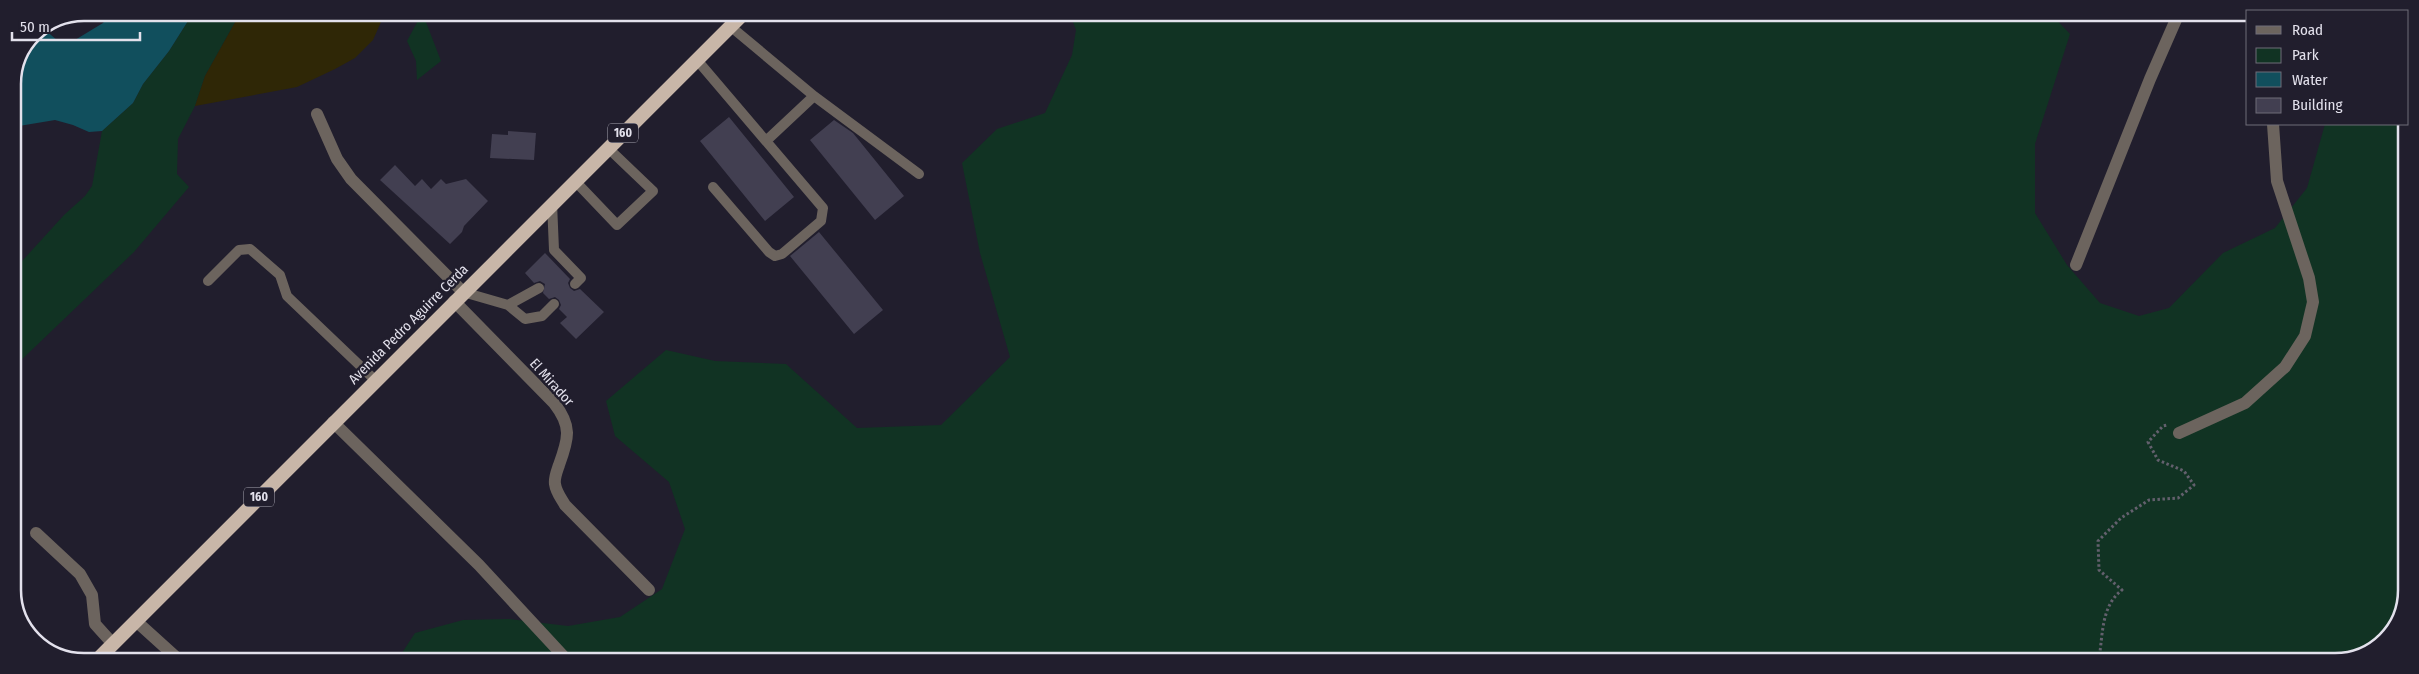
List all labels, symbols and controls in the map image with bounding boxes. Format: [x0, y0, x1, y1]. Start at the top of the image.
scale bar [12, 10, 140, 42]
legend [2246, 10, 2409, 125]
text: 50 m [20, 18, 50, 36]
text: Road [2292, 21, 2323, 39]
text: Park [2292, 46, 2319, 64]
text: Water [2292, 71, 2328, 89]
text: Building [2292, 96, 2343, 114]
road number: 160 [608, 124, 638, 142]
street label: Avenida Pedro Aguirre Cerda [345, 261, 472, 388]
street label: El Mirador [526, 355, 577, 410]
road number: 160 [244, 488, 274, 507]

